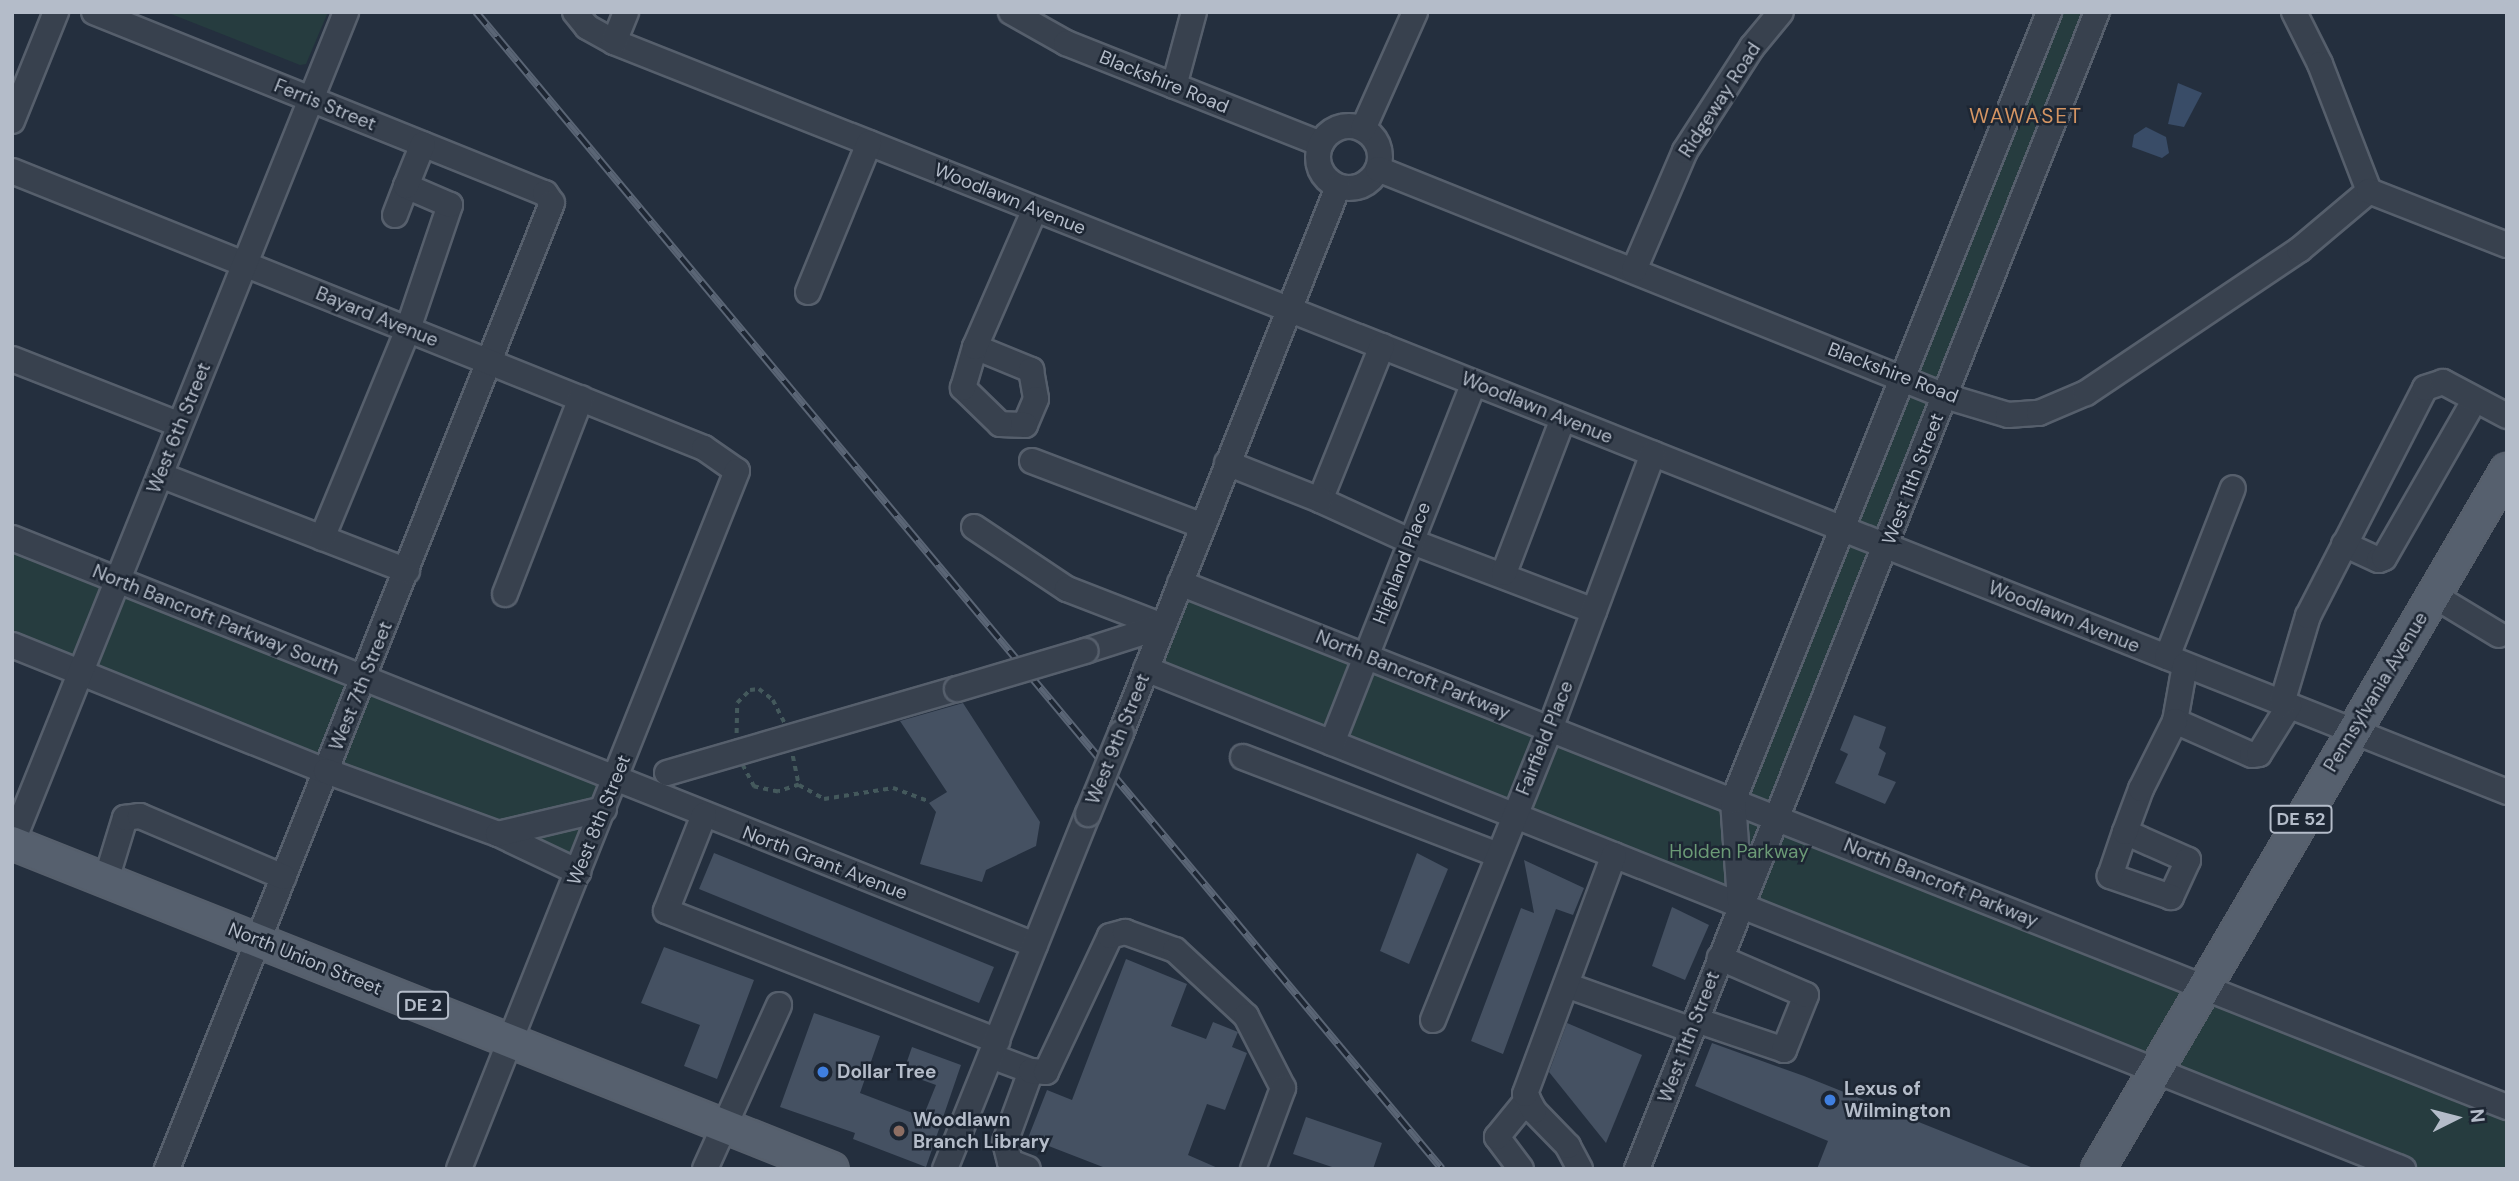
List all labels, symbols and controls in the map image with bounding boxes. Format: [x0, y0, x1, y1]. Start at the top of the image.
street label: Ridgeway Road [1674, 38, 1766, 162]
street label: Blackshire Road [1096, 46, 1232, 118]
street label: Ferris Street [271, 74, 379, 136]
district label: WAWASET [1970, 103, 2082, 129]
street label: Woodlawn Avenue [931, 158, 1089, 240]
street label: Bayard Avenue [312, 282, 442, 352]
street label: Blackshire Road [1825, 338, 1961, 408]
street label: West 6th Street [142, 359, 216, 497]
street label: Woodlawn Avenue [1458, 367, 1616, 449]
street label: West 11th Street [1877, 410, 1949, 548]
street label: Highland Place [1368, 499, 1436, 627]
street label: North Bancroft Parkway South [89, 560, 343, 680]
street label: Woodlawn Avenue [1985, 576, 2143, 658]
street label: Pennsylvania Avenue [2319, 608, 2433, 776]
street label: West 7th Street [325, 618, 397, 754]
street label: North Bancroft Parkway [1312, 626, 1514, 724]
street label: West 9th Street [1081, 670, 1155, 808]
street label: Fairfield Place [1512, 677, 1578, 799]
street label: West 8th Street [562, 751, 636, 889]
road number: DE 52 [2270, 804, 2332, 834]
street label: North Grant Avenue [739, 821, 911, 905]
street label: North Bancroft Parkway [1840, 834, 2042, 932]
park label: Holden Parkway [1669, 841, 1809, 863]
street label: North Union Street [225, 918, 385, 1000]
street label: West 11th Street [1653, 968, 1725, 1106]
road number: DE 2 [397, 990, 449, 1020]
place label: Dollar Tree [837, 1061, 936, 1083]
marker: Dollar Tree [815, 1064, 831, 1080]
place label: Lexus of Wilmington [1844, 1078, 1951, 1122]
north arrow [2421, 1083, 2491, 1153]
marker: Lexus of Wilmington [1822, 1092, 1838, 1108]
text: N [2464, 1108, 2491, 1124]
place label: Woodlawn Branch Library [913, 1109, 1050, 1153]
marker: Woodlawn Branch Library [891, 1123, 907, 1139]

